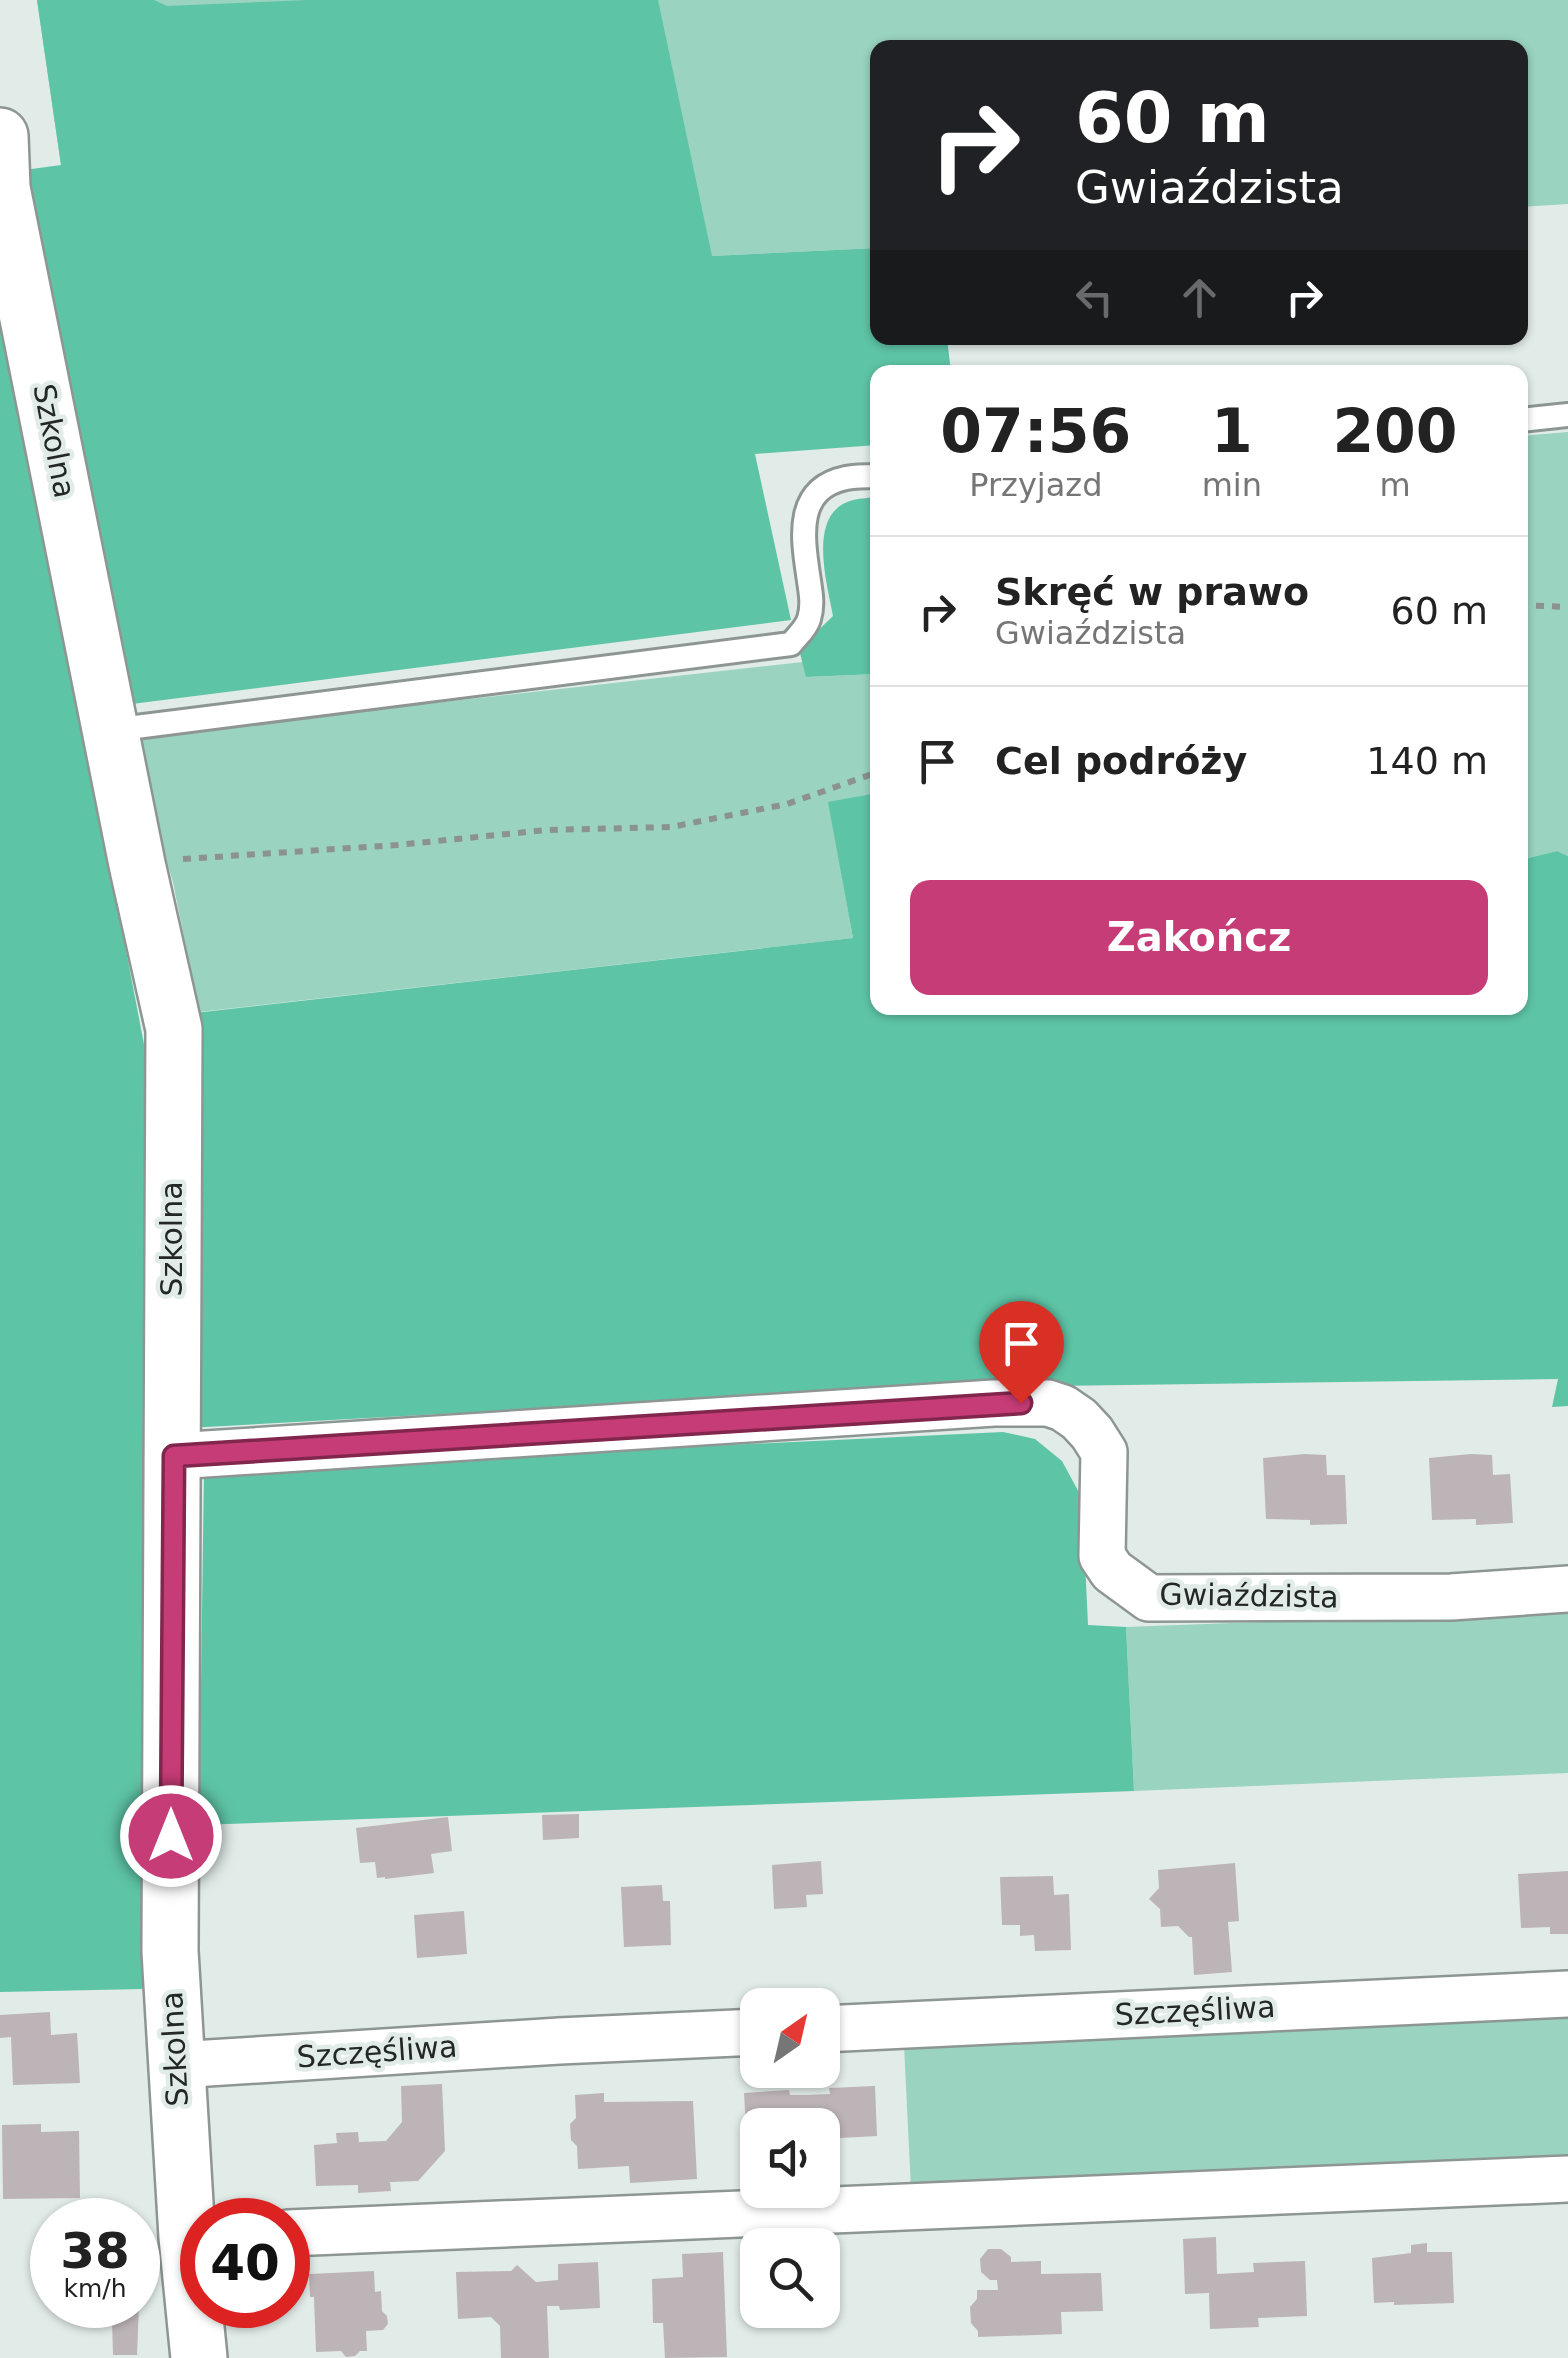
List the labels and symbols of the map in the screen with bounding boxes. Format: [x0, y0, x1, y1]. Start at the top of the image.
street label: Szkolna [26, 381, 83, 501]
street label: Szkolna [154, 1181, 189, 1297]
pin [979, 1301, 1064, 1404]
street label: Gwiaździsta [1159, 1576, 1339, 1615]
position arrow [119, 1784, 223, 1888]
north arrow [740, 1988, 840, 2088]
street label: Szczęśliwa [1114, 1989, 1276, 2032]
street label: Szkolna [154, 1991, 195, 2107]
street label: Szczęśliwa [296, 2028, 458, 2075]
speed limit sign: 40 [180, 2198, 310, 2328]

